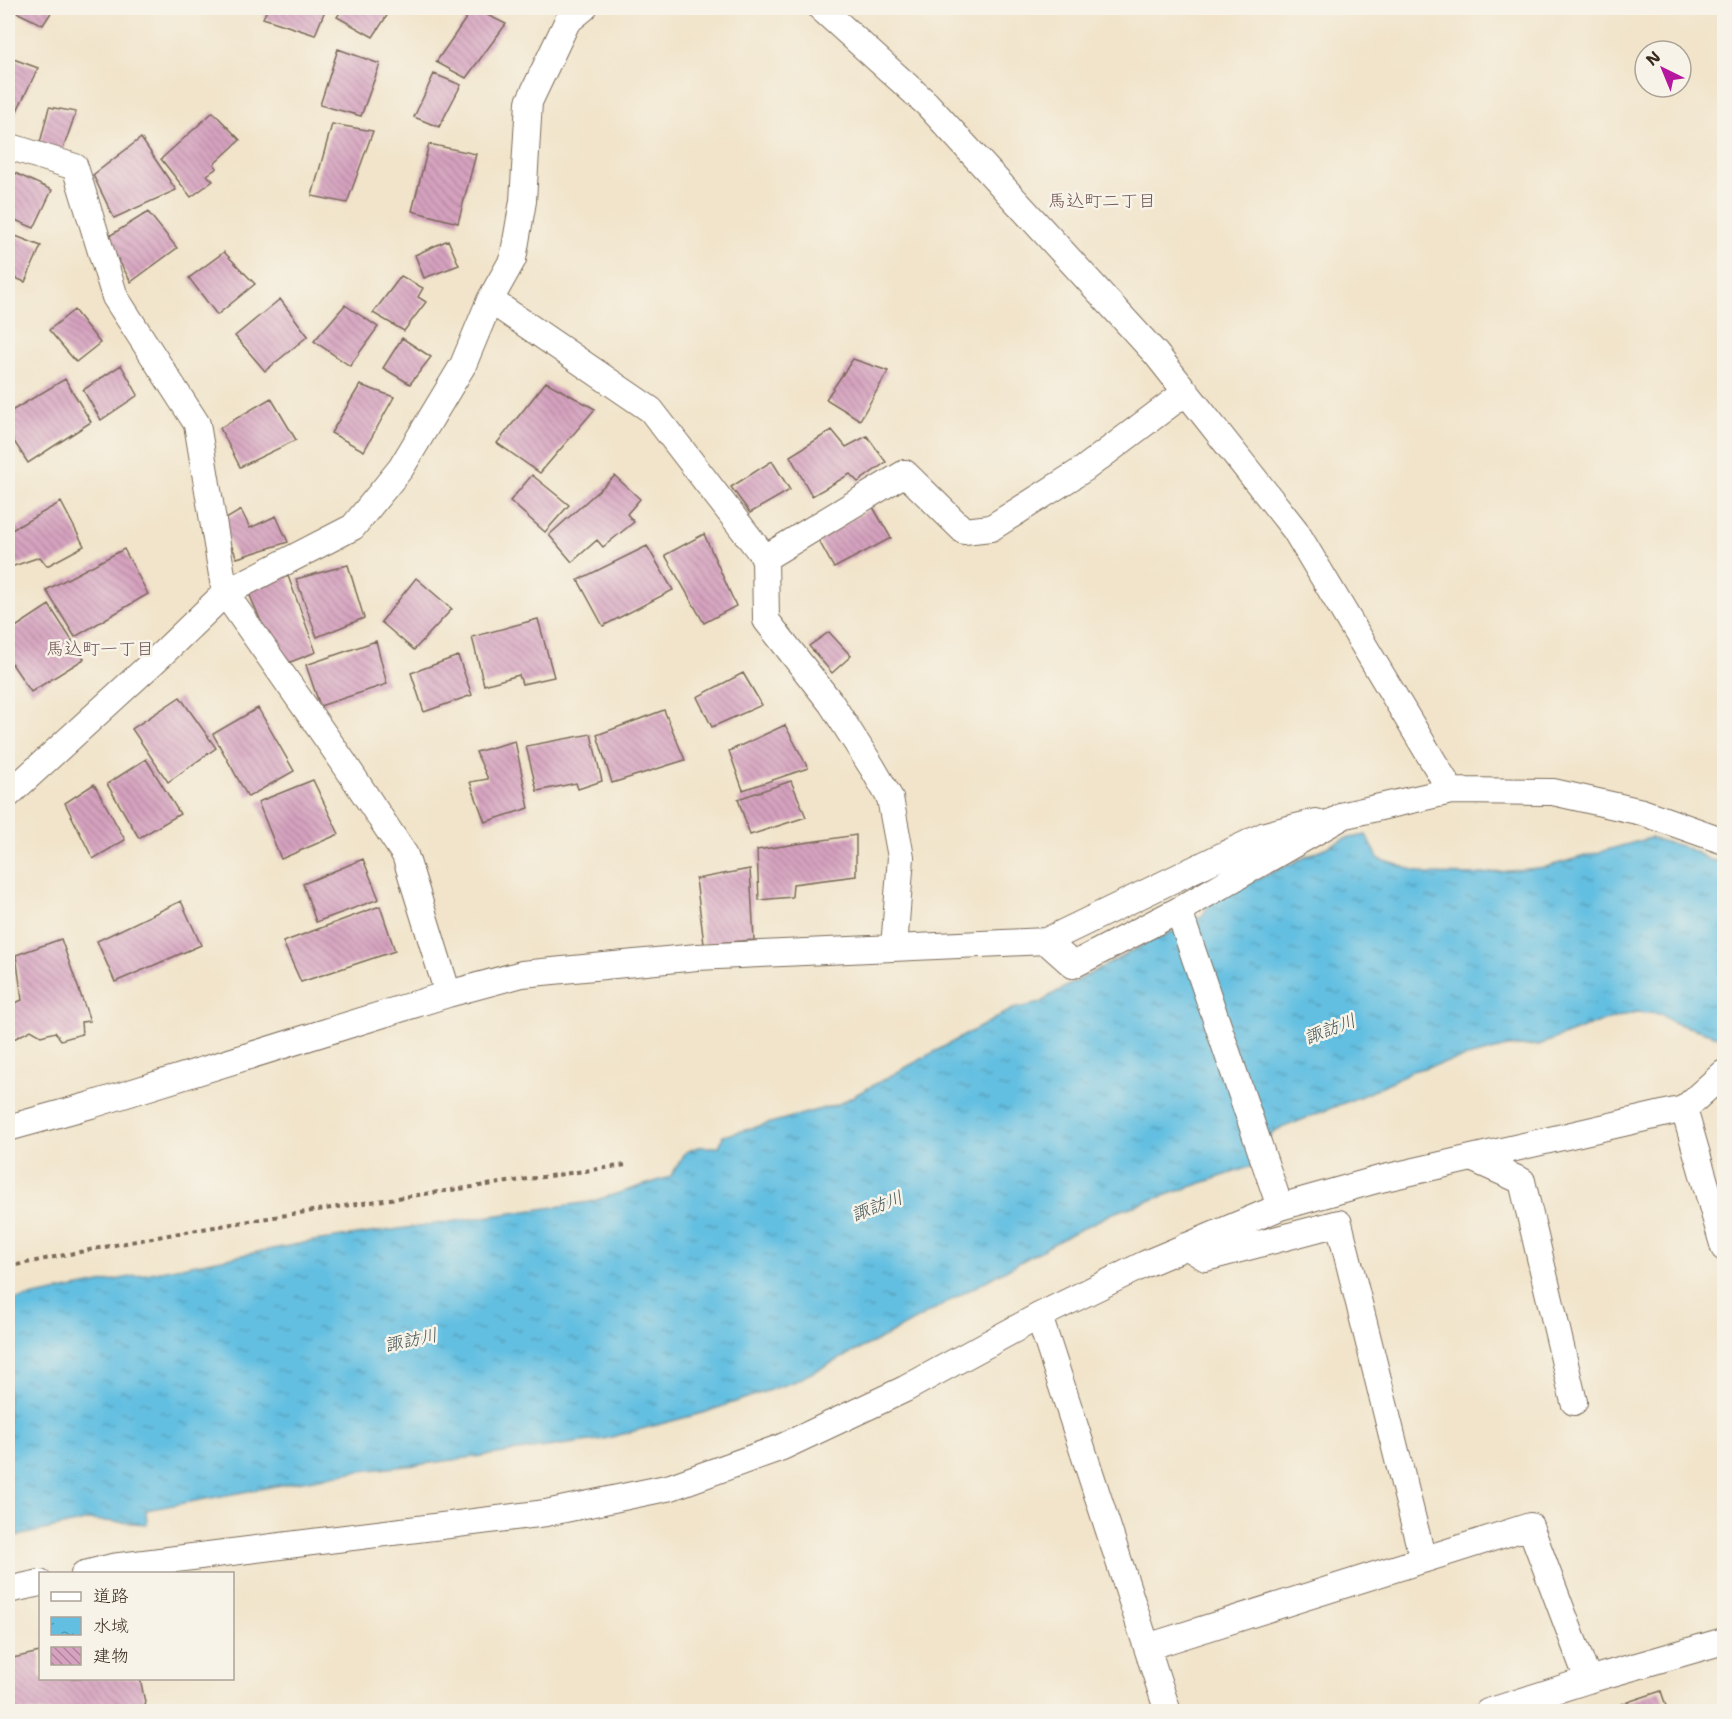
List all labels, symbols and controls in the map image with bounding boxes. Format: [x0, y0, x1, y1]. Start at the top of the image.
north arrow [1633, 39, 1693, 99]
text: N [1641, 46, 1665, 70]
district label: 馬込町二丁目 [1048, 189, 1156, 213]
district label: 馬込町一丁目 [46, 637, 154, 661]
water label: 諏訪川 [1300, 1008, 1360, 1050]
water label: 諏訪川 [847, 1185, 907, 1227]
water label: 諏訪川 [382, 1323, 440, 1357]
legend [39, 1572, 234, 1680]
text: 道路 [93, 1584, 129, 1608]
text: 水域 [93, 1614, 129, 1638]
text: 建物 [93, 1644, 129, 1668]

